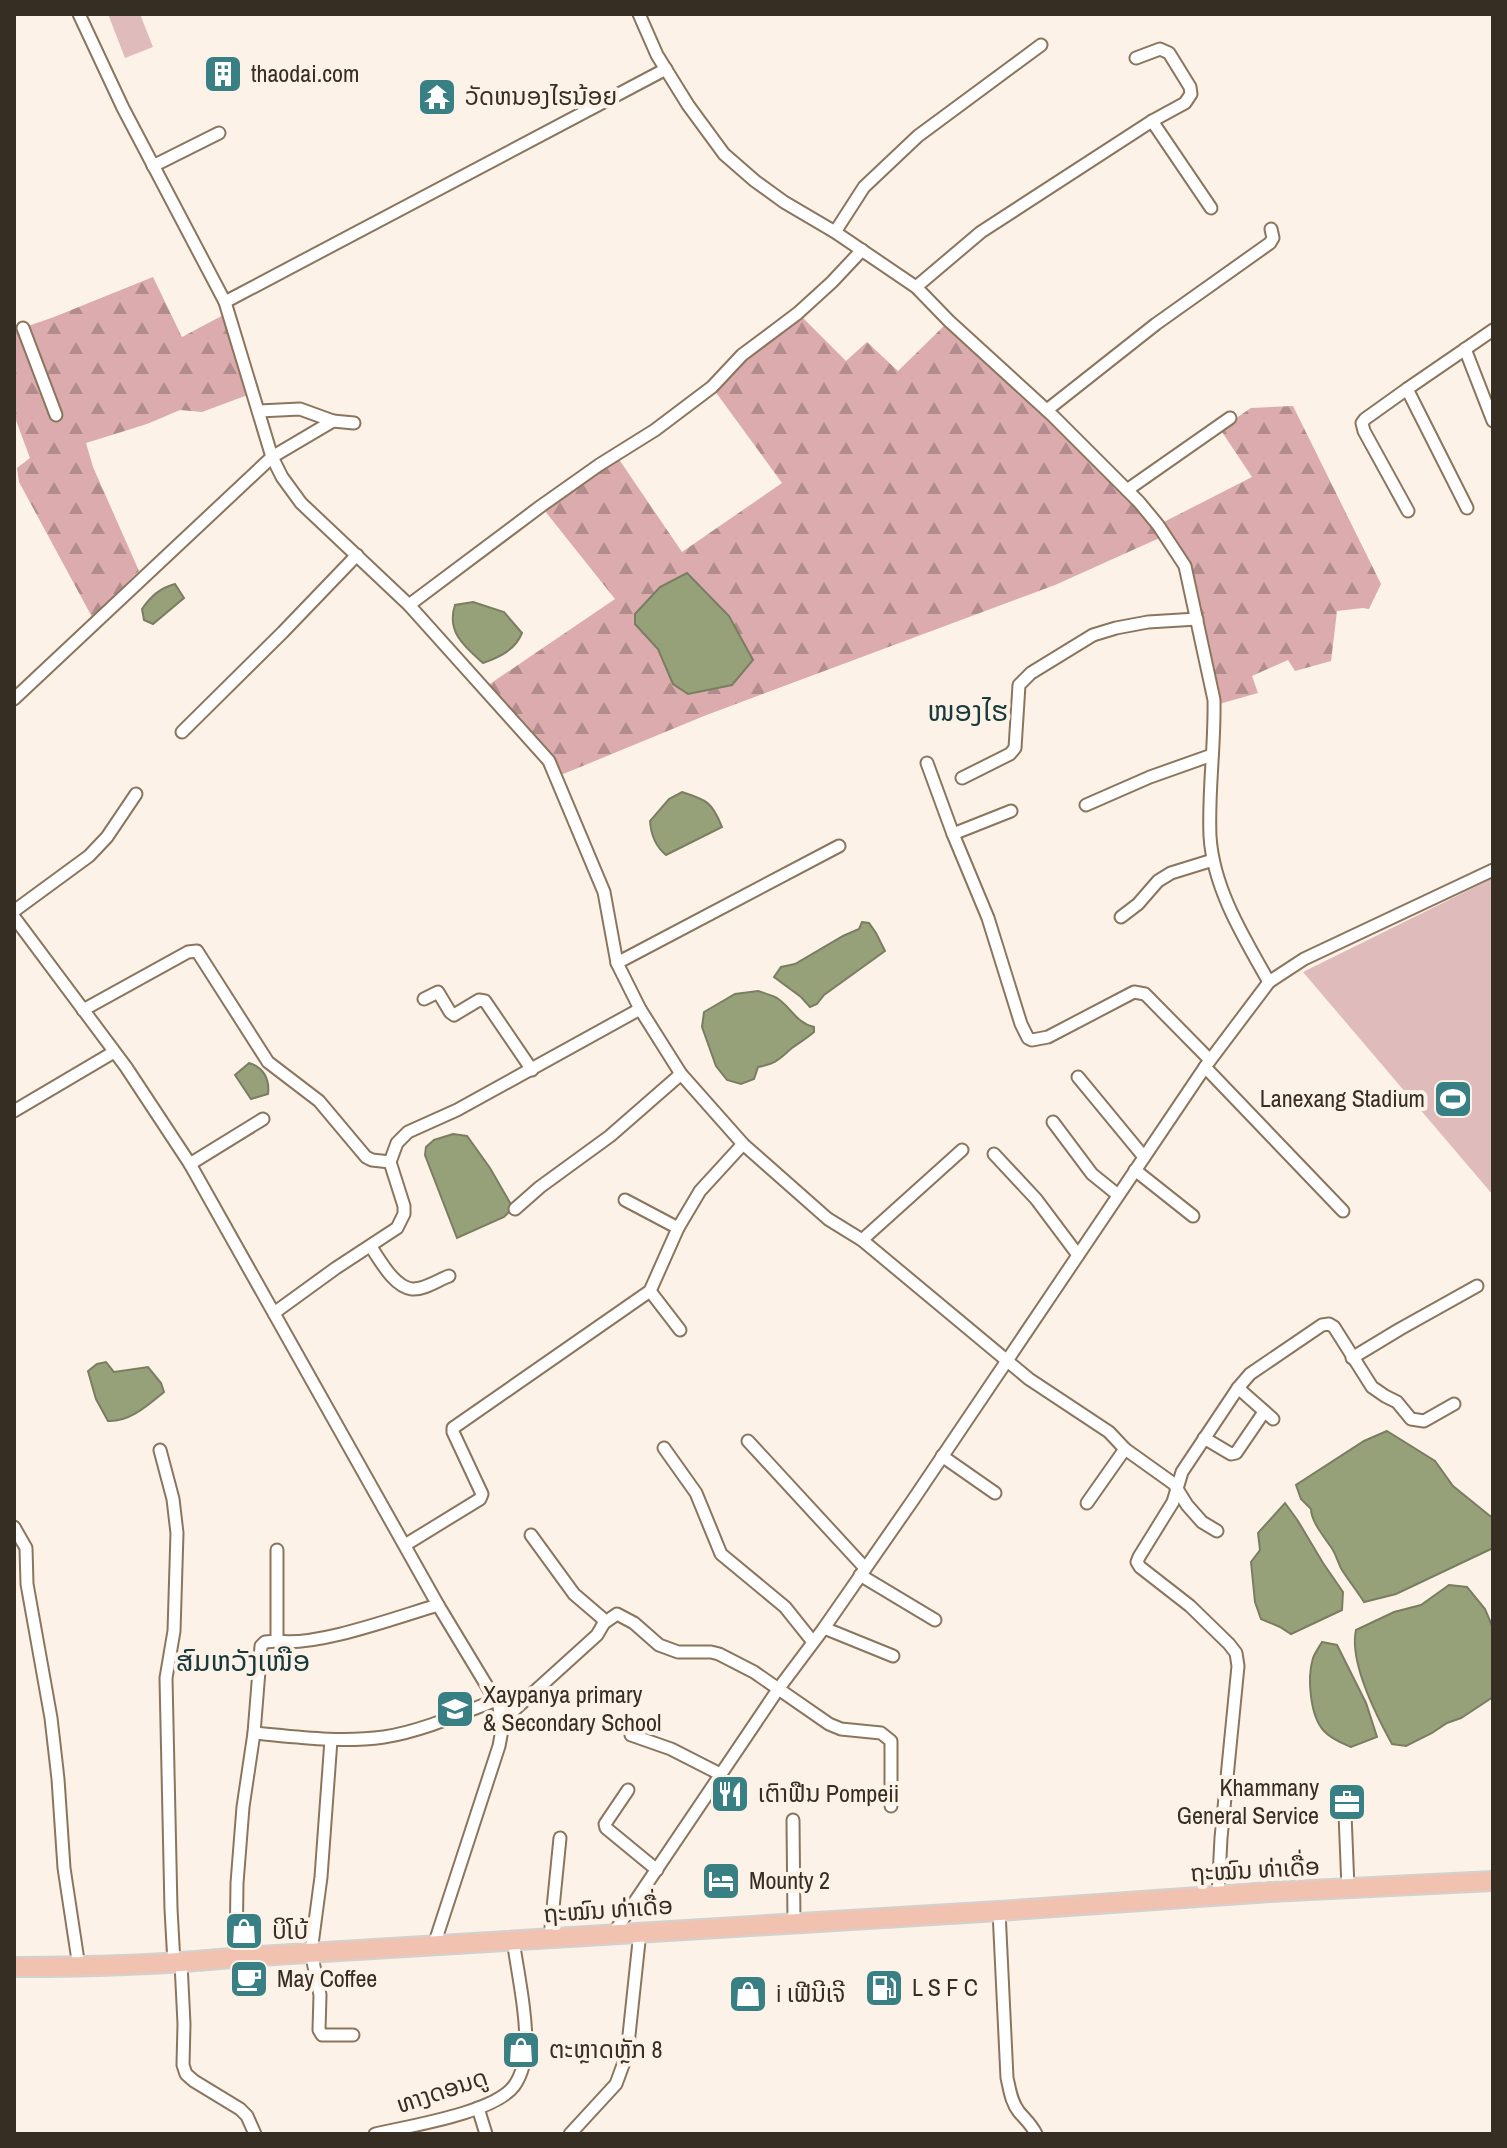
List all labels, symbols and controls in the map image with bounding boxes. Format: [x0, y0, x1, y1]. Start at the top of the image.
building icon: thaodai.com [202, 53, 244, 95]
place label: thaodai.com [251, 57, 359, 89]
temple icon: ວັດຫນອງໄຮນ້ອຍ [416, 76, 458, 118]
place label: ວັດຫນອງໄຮນ້ອຍ [465, 80, 617, 112]
district label: ໜອງໄຮ [927, 692, 1009, 730]
sports icon: Lanexang Stadium [1432, 1078, 1474, 1120]
place label: Lanexang Stadium [1260, 1082, 1425, 1114]
district label: ສົມຫວັງເໜືອ [176, 1642, 310, 1680]
place label: Xaypanya primary & Secondary School [483, 1678, 661, 1738]
school or university icon: Xaypanya primary & Secondary School [434, 1688, 476, 1730]
place label: Khammany General Service [1177, 1771, 1319, 1831]
restaurant icon: ເຕົາຟືນ Pompeii [709, 1773, 751, 1815]
place label: ເຕົາຟືນ Pompeii [758, 1777, 899, 1809]
office icon: Khammany General Service [1326, 1781, 1368, 1823]
street label: ຖະໝົນ ທ່າເດື່ອ [1189, 1848, 1321, 1888]
hotel icon: Mounty 2 [700, 1860, 742, 1902]
place label: Mounty 2 [749, 1864, 830, 1896]
street label: ຖະໝົນ ທ່າເດື່ອ [542, 1887, 674, 1929]
shop icon: ບິໂບ້ [223, 1910, 265, 1952]
place label: ບິໂບ້ [272, 1914, 309, 1946]
cafe icon: May Coffee [228, 1958, 270, 2000]
place label: May Coffee [277, 1962, 377, 1994]
fuel station icon: L S F C [863, 1967, 905, 2009]
place label: L S F C [912, 1971, 978, 2003]
shop icon: i ເຟີນີເຈີ [727, 1973, 769, 2015]
place label: i ເຟີນີເຈີ [776, 1977, 846, 2009]
shop icon: ຕະຫຼາດຫຼັກ 8 [500, 2029, 542, 2071]
place label: ຕະຫຼາດຫຼັກ 8 [549, 2033, 662, 2065]
street label: ທາງດອນດູ [392, 2060, 491, 2120]

